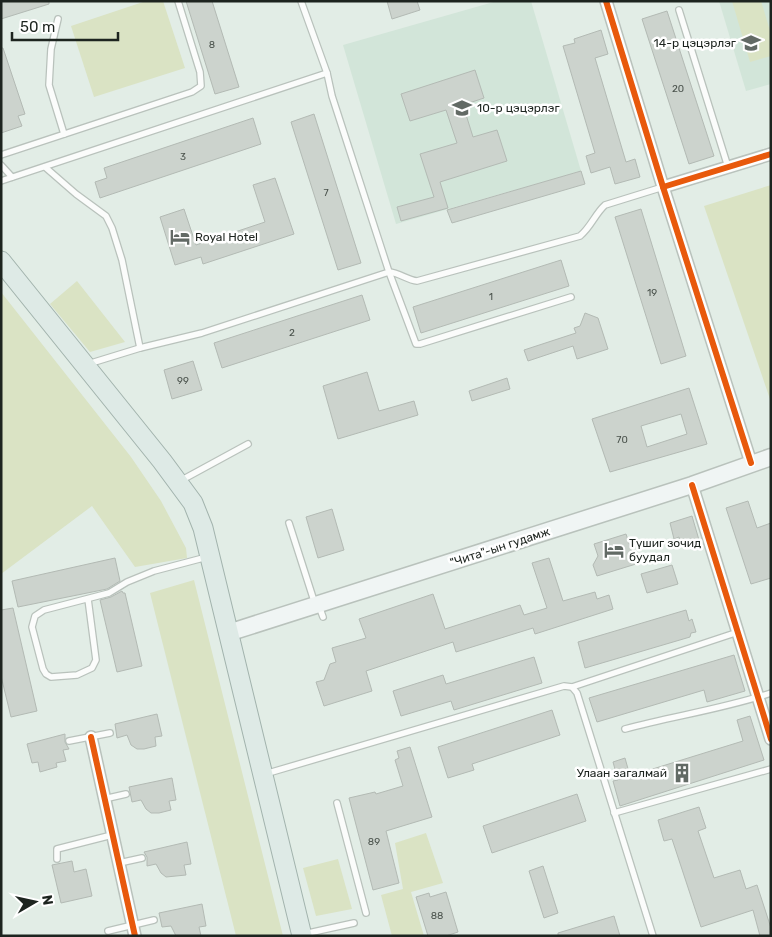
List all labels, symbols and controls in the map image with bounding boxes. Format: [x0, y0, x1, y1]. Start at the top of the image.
scale bar [12, 10, 119, 42]
text: 50 m [20, 18, 55, 36]
school or university icon: 14-р цэцэрлэг [740, 32, 762, 54]
place label: 14-р цэцэрлэг [654, 36, 737, 50]
house number: 8 [209, 39, 215, 51]
house number: 20 [672, 83, 684, 95]
school or university icon: 10-р цэцэрлэг [451, 97, 473, 119]
place label: 10-р цэцэрлэг [477, 101, 560, 115]
house number: 3 [180, 151, 186, 163]
house number: 7 [323, 187, 329, 199]
hotel icon: Royal Hotel [169, 226, 191, 248]
place label: Royal Hotel [195, 230, 258, 244]
house number: 19 [647, 287, 657, 299]
house number: 1 [489, 291, 493, 303]
house number: 2 [289, 327, 295, 339]
house number: 99 [177, 375, 189, 387]
house number: 70 [616, 434, 628, 446]
street label: "Чита"-ын гудамж [448, 524, 552, 570]
place label: Түшиг зочид буудал [629, 536, 701, 564]
hotel icon: Түшиг зочид буудал [603, 539, 625, 561]
building icon: Улаан загалмай [671, 762, 693, 784]
place label: Улаан загалмай [577, 766, 667, 780]
house number: 89 [368, 836, 380, 848]
north arrow [10, 877, 60, 927]
text: N [38, 894, 57, 906]
house number: 88 [431, 910, 443, 922]

